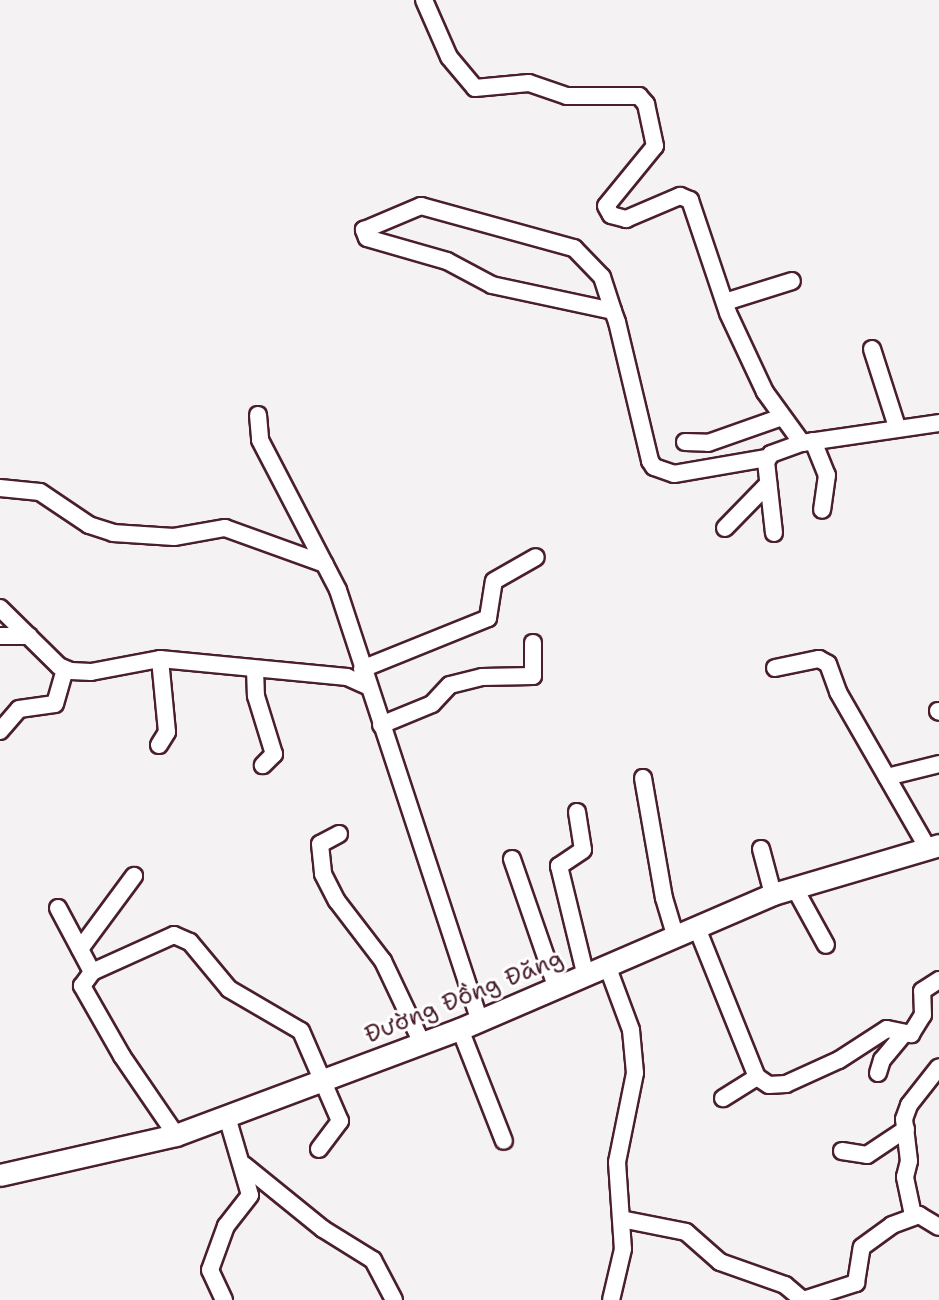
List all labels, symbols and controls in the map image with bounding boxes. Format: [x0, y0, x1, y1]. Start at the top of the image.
street label: Đường Đồng Đăng [361, 944, 567, 1050]

